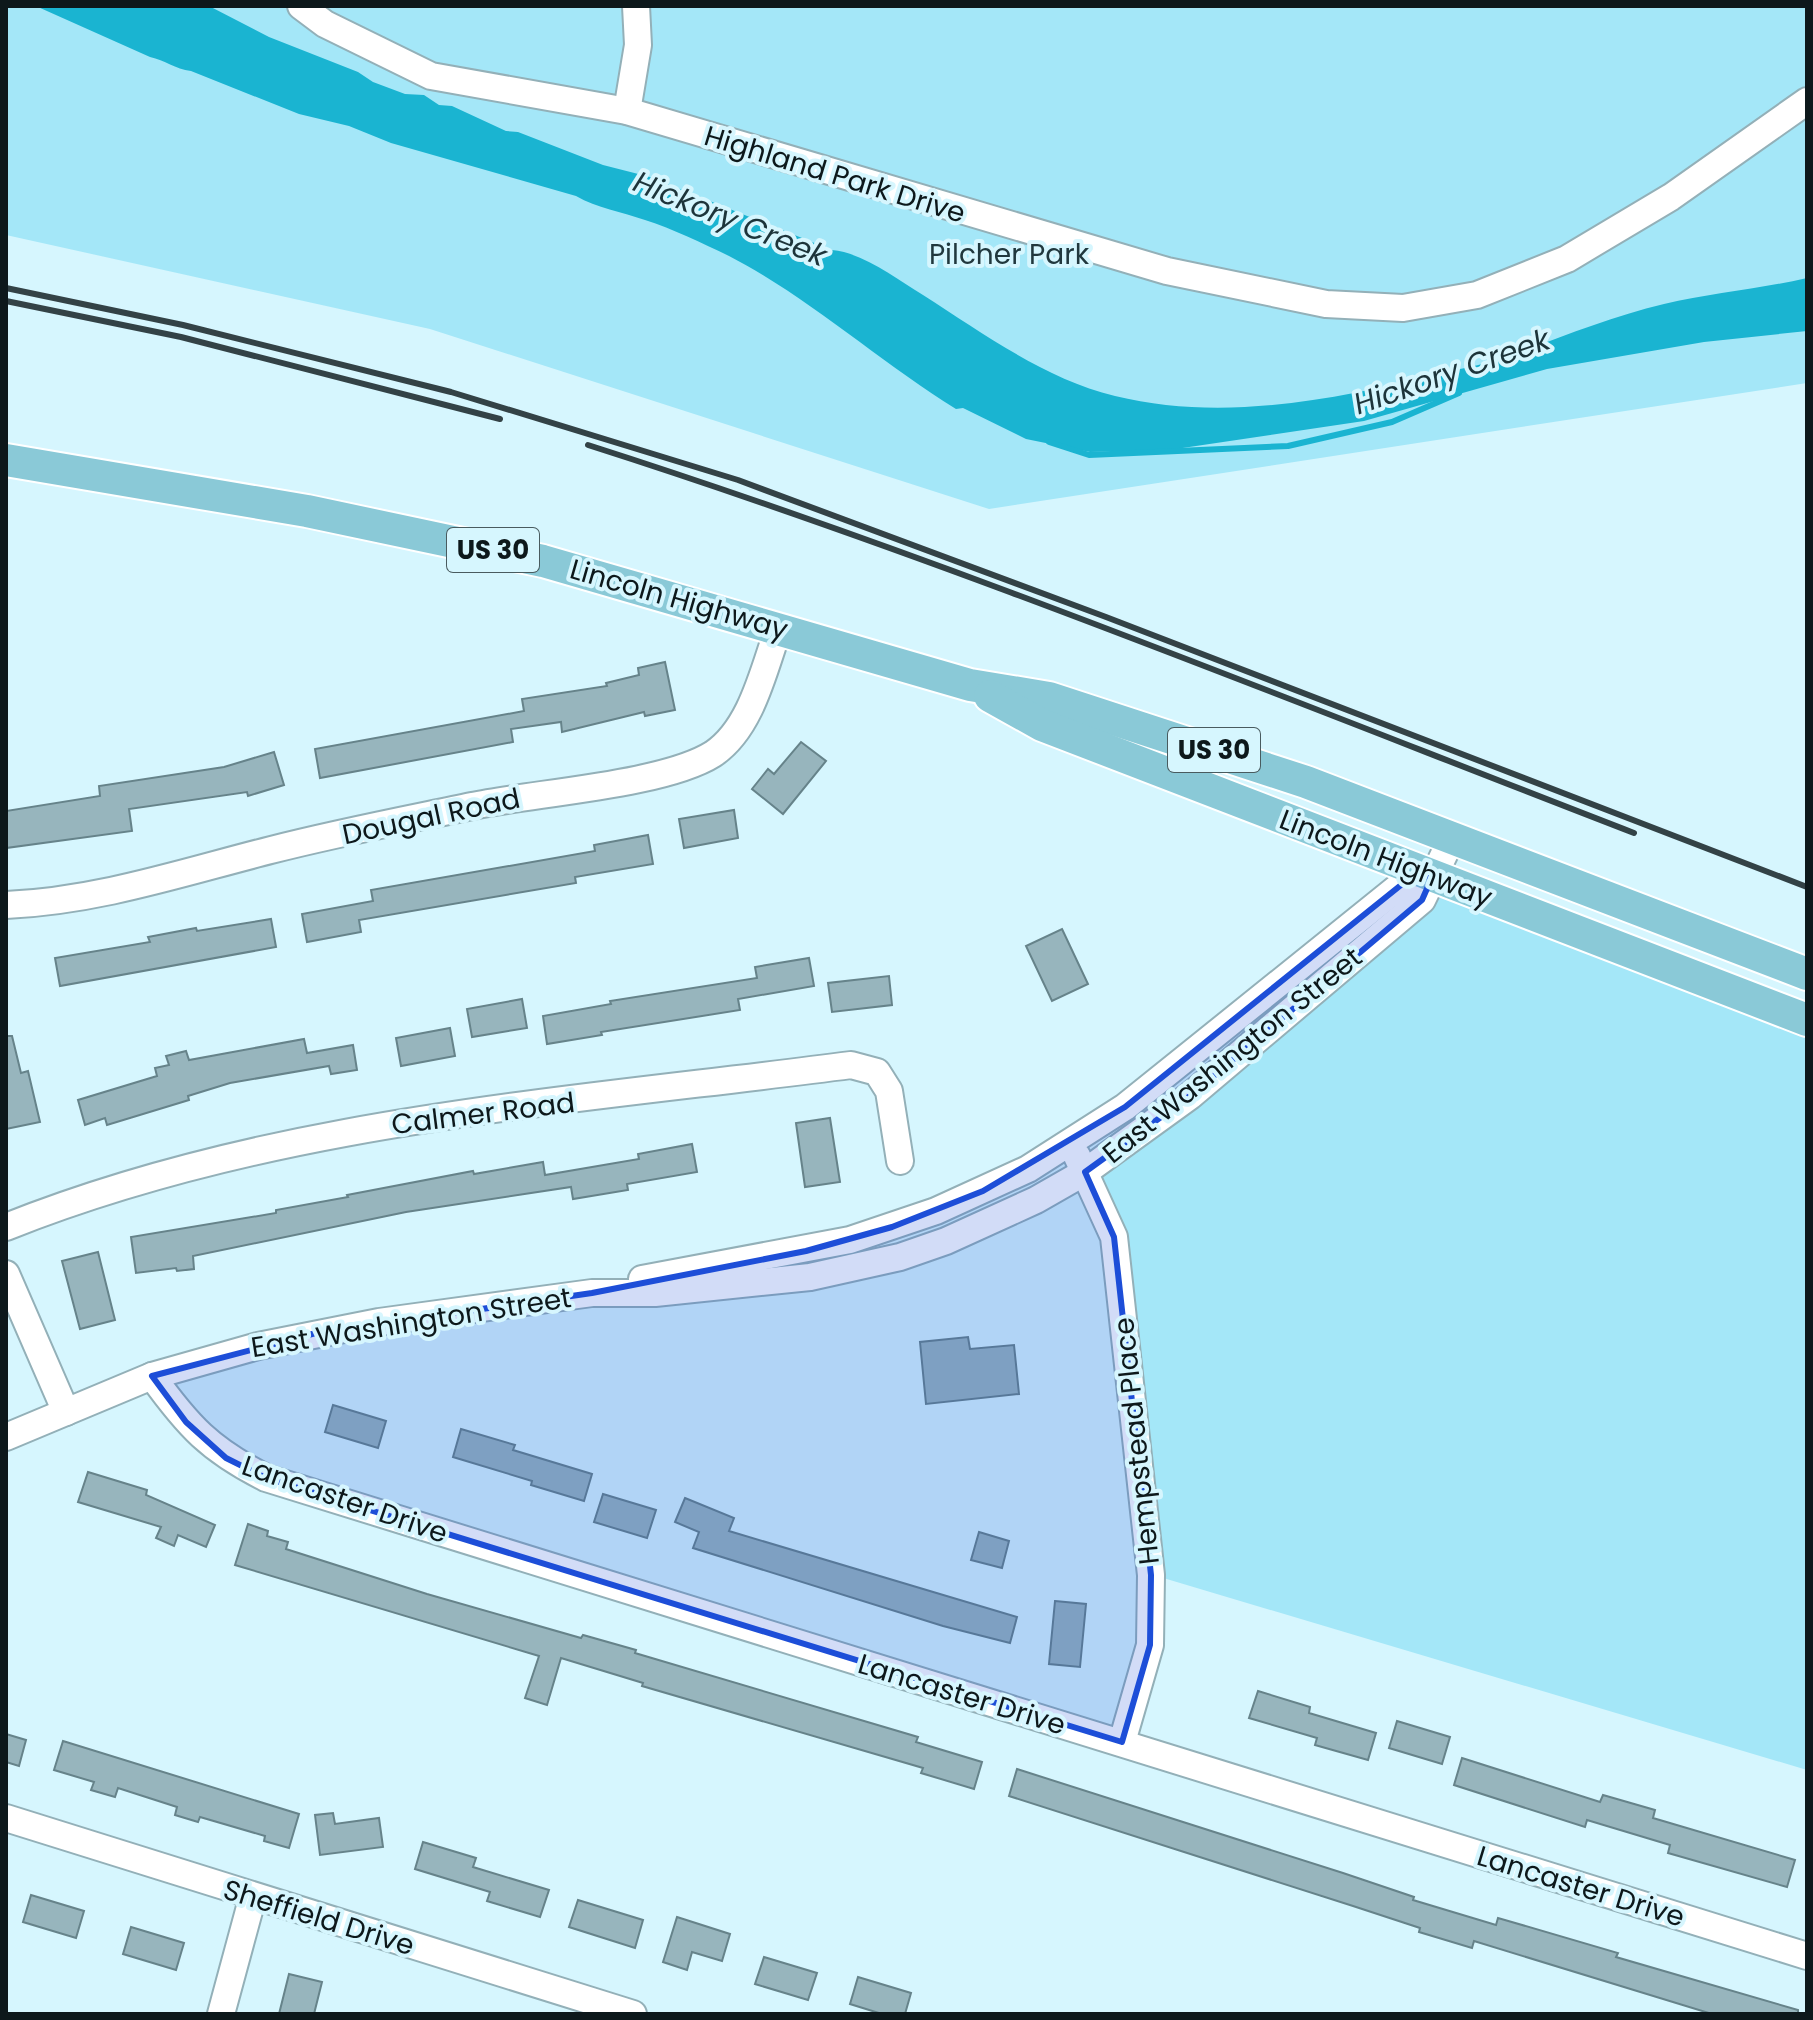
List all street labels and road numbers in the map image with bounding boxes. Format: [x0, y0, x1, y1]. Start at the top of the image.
street label: Highland Park Drive [700, 116, 970, 233]
road number: US 30 [447, 528, 539, 572]
street label: Lincoln Highway [565, 550, 793, 649]
road number: US 30 [1168, 728, 1260, 772]
street label: Dougal Road [339, 779, 524, 854]
street label: Lincoln Highway [1274, 800, 1498, 917]
street label: East Washington Street [1094, 938, 1370, 1172]
street label: Calmer Road [389, 1083, 577, 1144]
street label: East Washington Street [248, 1278, 574, 1367]
street label: Hempstead Place [1104, 1315, 1169, 1567]
street label: Lancaster Drive [237, 1446, 453, 1553]
street label: Lancaster Drive [853, 1644, 1070, 1745]
street label: Lancaster Drive [1472, 1836, 1689, 1937]
street label: Sheffield Drive [219, 1870, 419, 1965]

